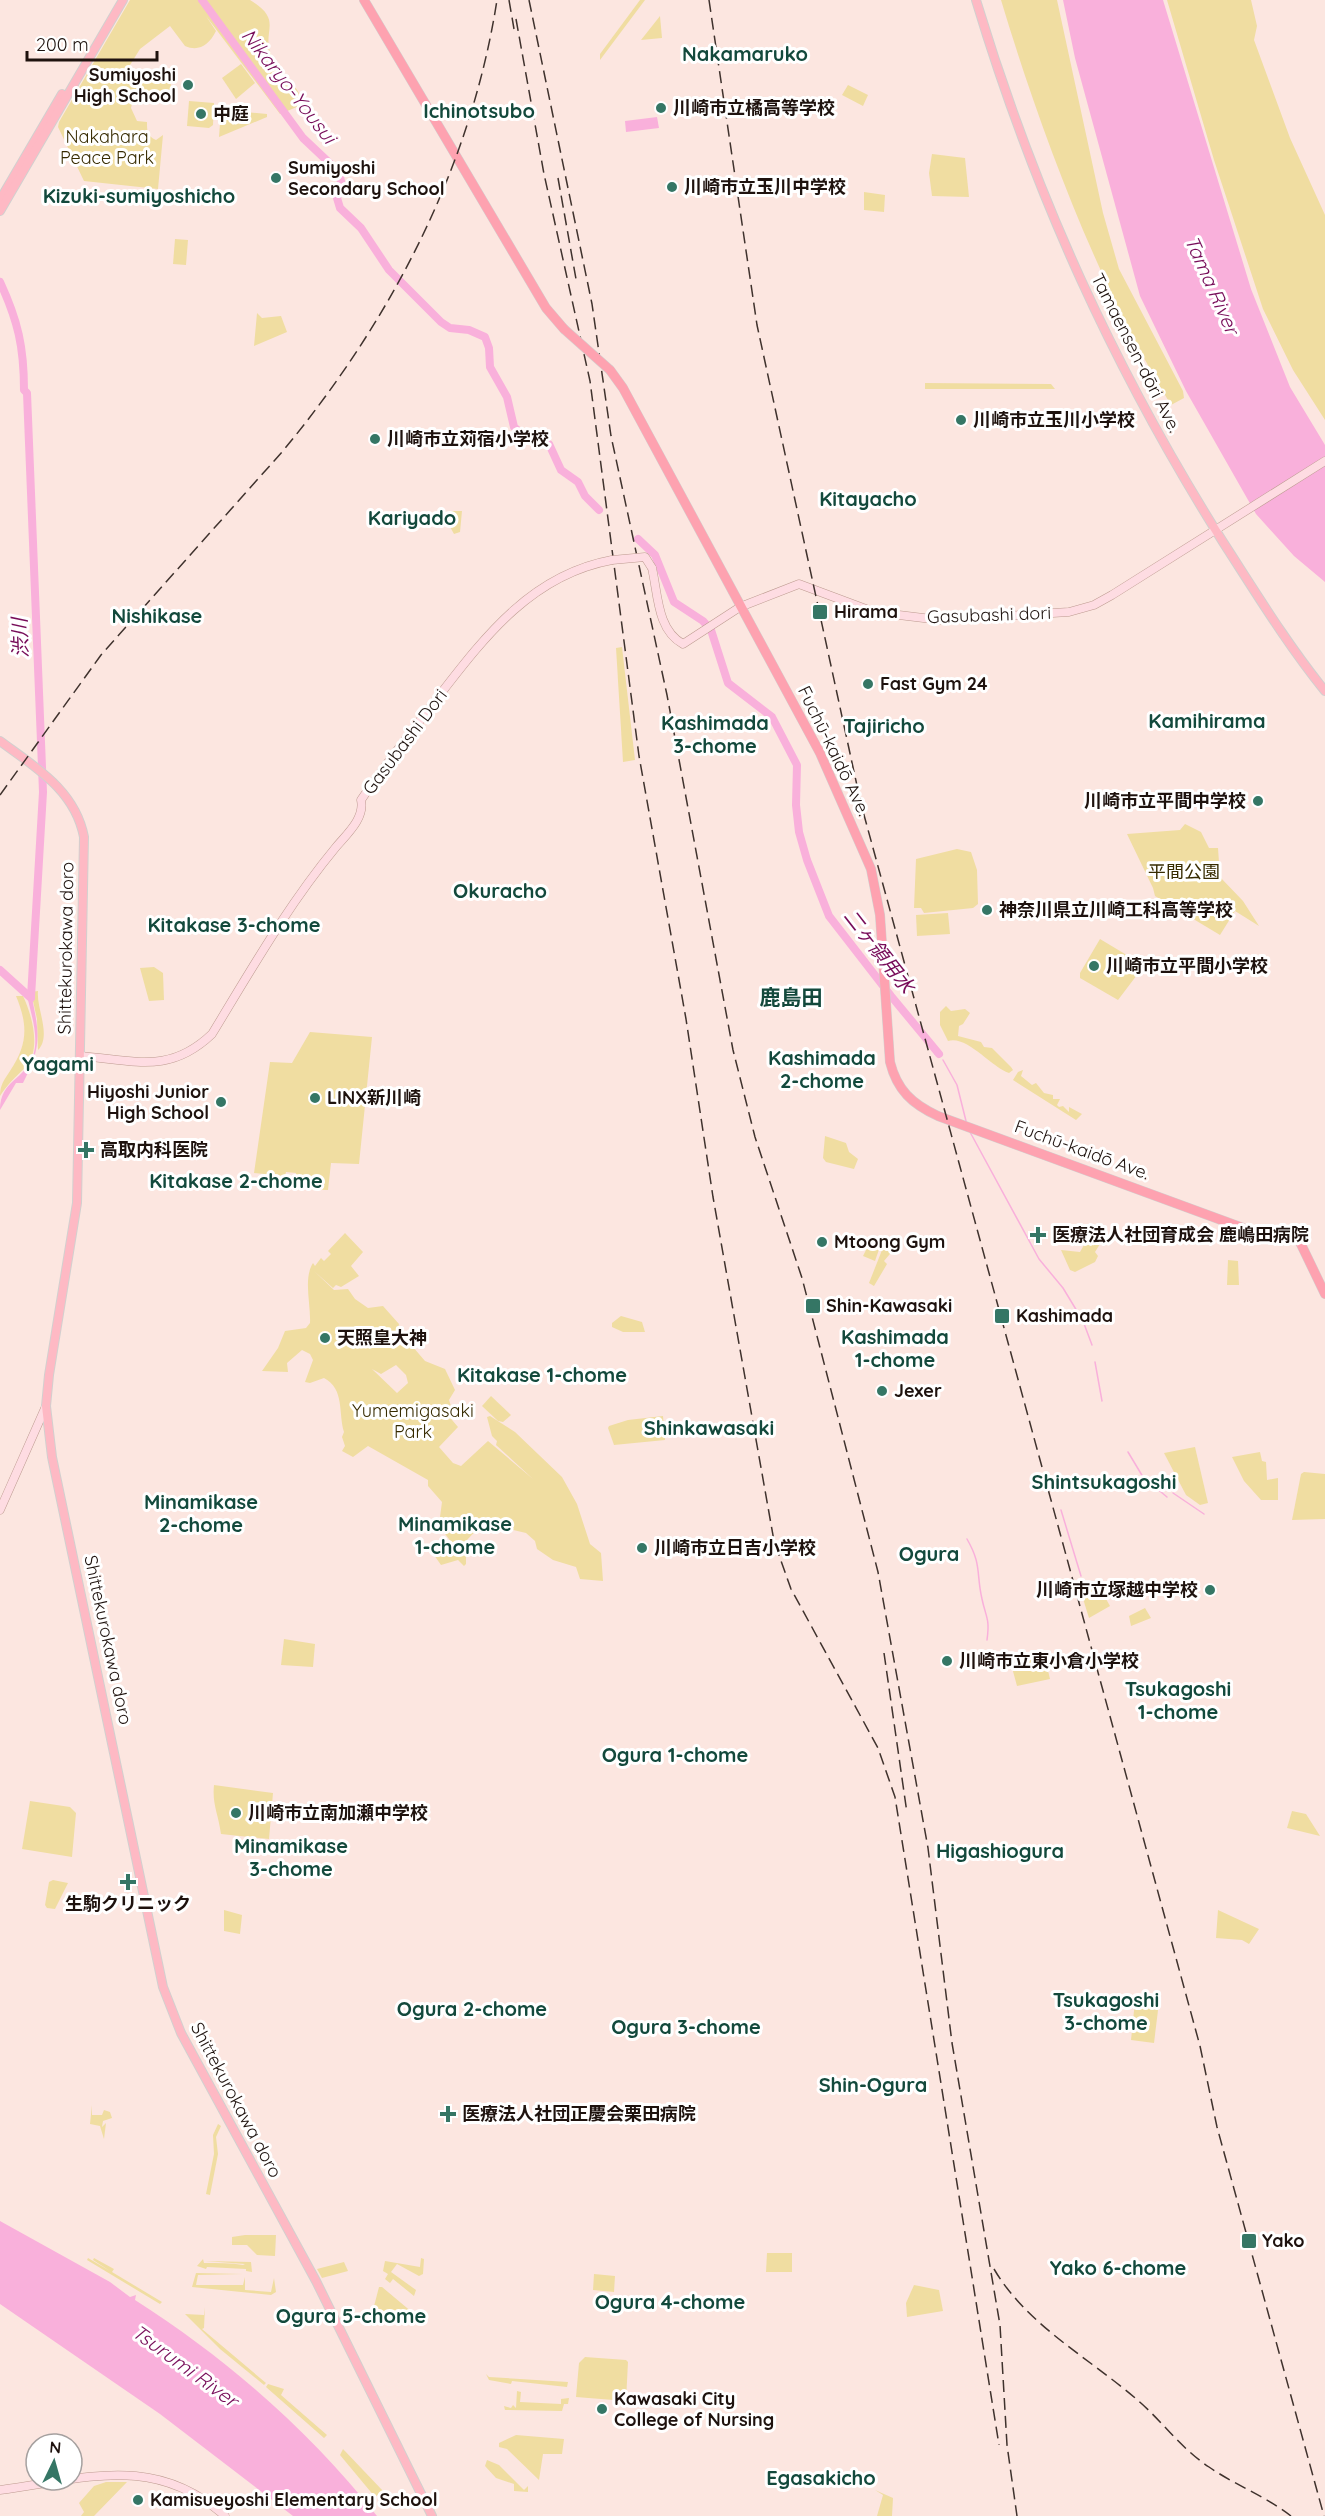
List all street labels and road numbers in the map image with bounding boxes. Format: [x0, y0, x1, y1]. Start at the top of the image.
street label: Tamaensen-dōri Ave. [1086, 269, 1187, 436]
street label: Gasubashi dori [927, 601, 1051, 628]
street label: Fuchū-kaidō Ave. [793, 682, 876, 820]
street label: Gasubashi Dori [357, 684, 452, 799]
street label: Shittekurokawa doro [52, 861, 79, 1034]
street label: Fuchū-kaidō Ave. [1012, 1114, 1153, 1185]
street label: Shittekurokawa doro [79, 1553, 138, 1727]
street label: Shittekurokawa doro [186, 2018, 287, 2181]

